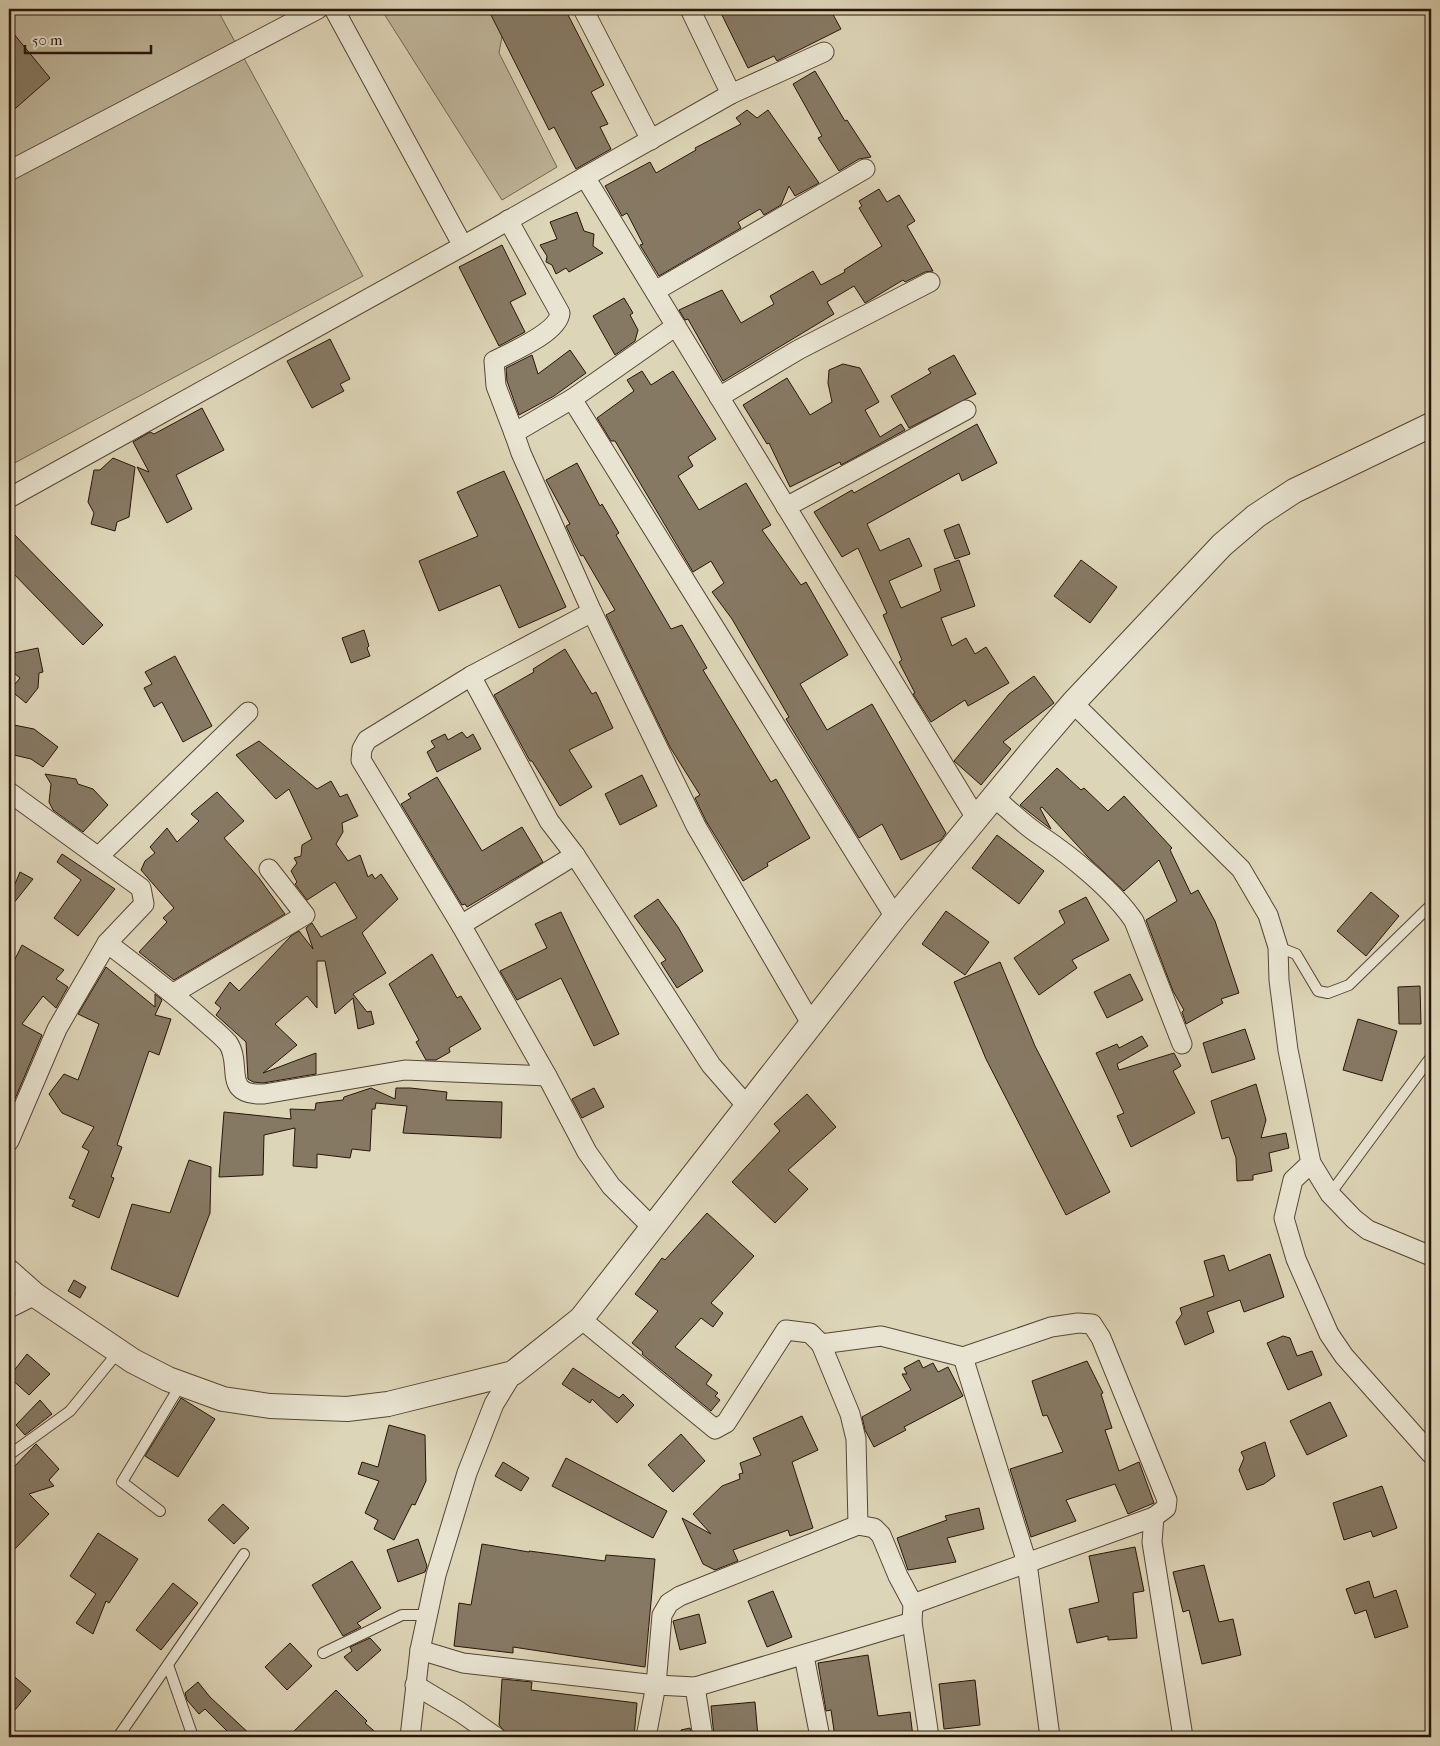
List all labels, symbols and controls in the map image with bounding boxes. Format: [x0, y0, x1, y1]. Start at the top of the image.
scale bar [25, 22, 151, 54]
text: 50 m [32, 31, 63, 49]

